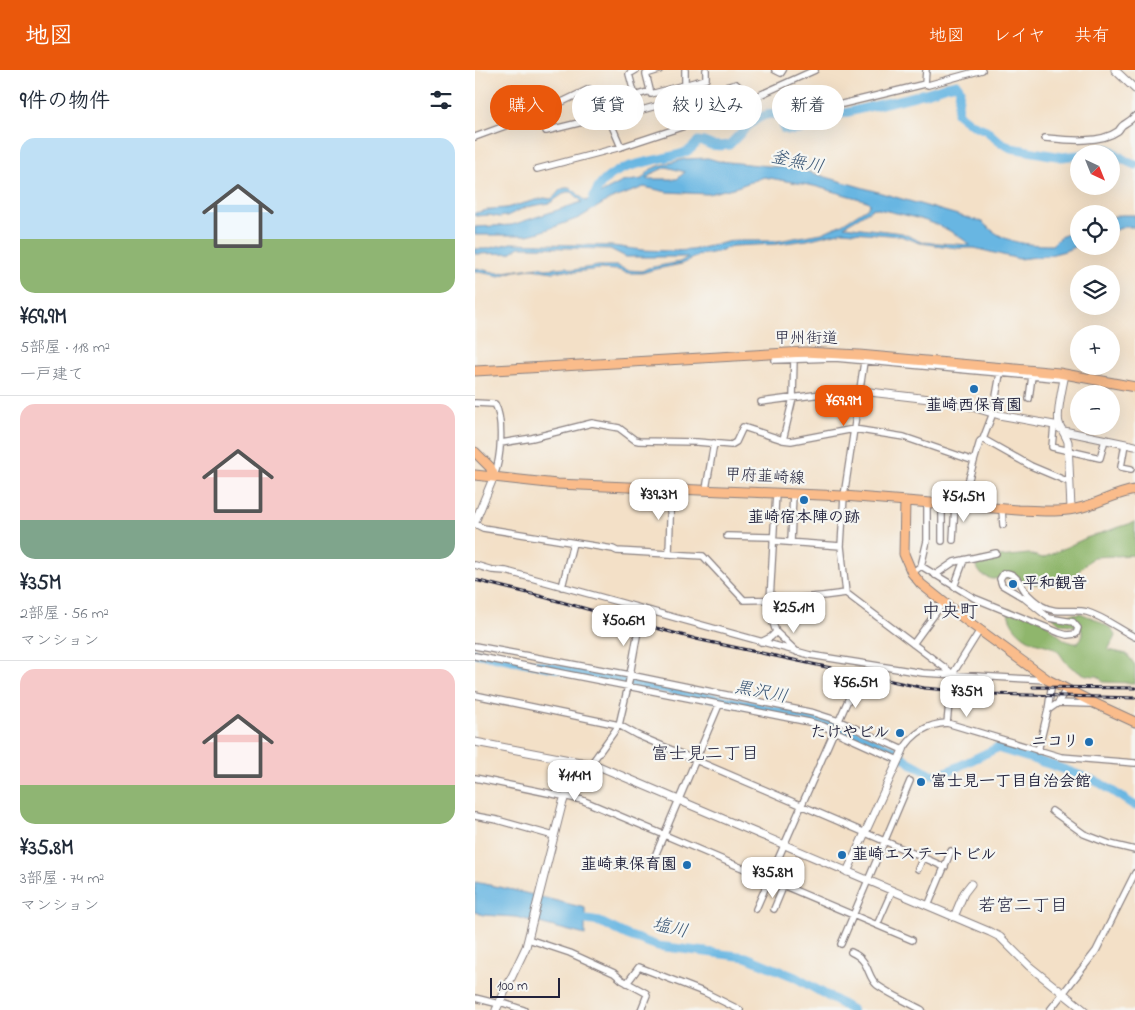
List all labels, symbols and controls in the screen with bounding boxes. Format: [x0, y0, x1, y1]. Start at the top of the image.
text: 地図 [25, 20, 73, 55]
text: 地図 [929, 24, 965, 50]
text: レイヤ [993, 24, 1046, 50]
text: 共有 [1074, 24, 1110, 50]
chip: 購入 [490, 85, 562, 130]
chip: 賃貸 [572, 85, 644, 130]
chip: 絞り込み [654, 85, 762, 130]
chip: 新着 [772, 85, 844, 130]
icon: filters [427, 86, 455, 114]
text: 9件の物件 [20, 87, 110, 117]
water label: 釜無川 [768, 145, 826, 181]
north arrow [1070, 145, 1120, 195]
map controls [1070, 145, 1120, 435]
icon: home [193, 171, 283, 261]
button: locate [1070, 205, 1120, 255]
button: layers [1070, 265, 1120, 315]
text: ¥69.9M [20, 303, 67, 333]
button: + [1070, 325, 1120, 375]
street label: 甲州街道 [774, 327, 838, 351]
text: 5部屋 · 118 m² [20, 336, 110, 360]
text: 一戸建て [20, 363, 84, 387]
marker: 韮崎西保育園 [968, 383, 980, 395]
pin: ¥69.9M [803, 384, 885, 427]
button: − [1070, 385, 1120, 435]
text: ¥69.9M [826, 389, 862, 413]
place label: 韮崎西保育園 [926, 394, 1022, 418]
icon: home [193, 436, 283, 526]
street label: 甲府韮崎線 [724, 463, 806, 491]
pin: ¥39.3M [618, 478, 700, 521]
pin: ¥51.5M [923, 480, 1005, 523]
text: ¥39.3M [640, 483, 678, 507]
text: ¥51.5M [943, 485, 985, 509]
marker: 韮崎宿本陣の跡 [798, 494, 810, 506]
place label: 韮崎宿本陣の跡 [748, 506, 860, 530]
text: ¥35M [20, 569, 62, 599]
place label: 平和観音 [1023, 572, 1087, 596]
marker: 平和観音 [1007, 578, 1019, 590]
pin: ¥25.1M [753, 592, 835, 634]
text: ¥25.1M [773, 596, 815, 620]
district label: 中央町 [921, 599, 979, 626]
text: 2部屋 · 56 m² [20, 602, 109, 626]
pin: ¥50.6M [583, 604, 665, 647]
text: ¥50.6M [603, 609, 645, 633]
text: マンション [20, 629, 99, 653]
pin: ¥56.5M [815, 666, 897, 709]
text: ¥56.5M [834, 671, 878, 695]
water label: 黒沢川 [732, 675, 790, 711]
pin: ¥35M [937, 676, 997, 718]
text: ¥35M [951, 680, 983, 704]
icon: home [193, 701, 283, 791]
place label: たけやビル [810, 721, 890, 745]
marker: たけやビル [894, 727, 906, 739]
place label: ニコリ [1031, 730, 1079, 754]
marker: ニコリ [1083, 736, 1095, 748]
district label: 富士見二丁目 [651, 742, 759, 768]
pin: ¥114M [540, 760, 610, 802]
text: ¥114M [559, 764, 591, 788]
place label: 富士見一丁目自治会館 [931, 770, 1091, 794]
marker: 富士見一丁目自治会館 [915, 776, 927, 788]
text: ¥35.8M [20, 834, 74, 864]
place label: 韮崎エステートビル [852, 843, 997, 867]
marker: 韮崎エステートビル [836, 849, 848, 861]
place label: 韮崎東保育園 [581, 853, 677, 877]
pin: ¥35.8M [732, 856, 814, 899]
marker: 韮崎東保育園 [681, 859, 693, 871]
text: ¥35.8M [753, 861, 793, 885]
text: 3部屋 · 74 m² [20, 867, 104, 891]
text: マンション [20, 894, 99, 918]
district label: 若宮二丁目 [978, 894, 1068, 920]
water label: 塩川 [650, 912, 690, 946]
scale bar [490, 975, 560, 998]
text: 100 m [497, 976, 528, 997]

